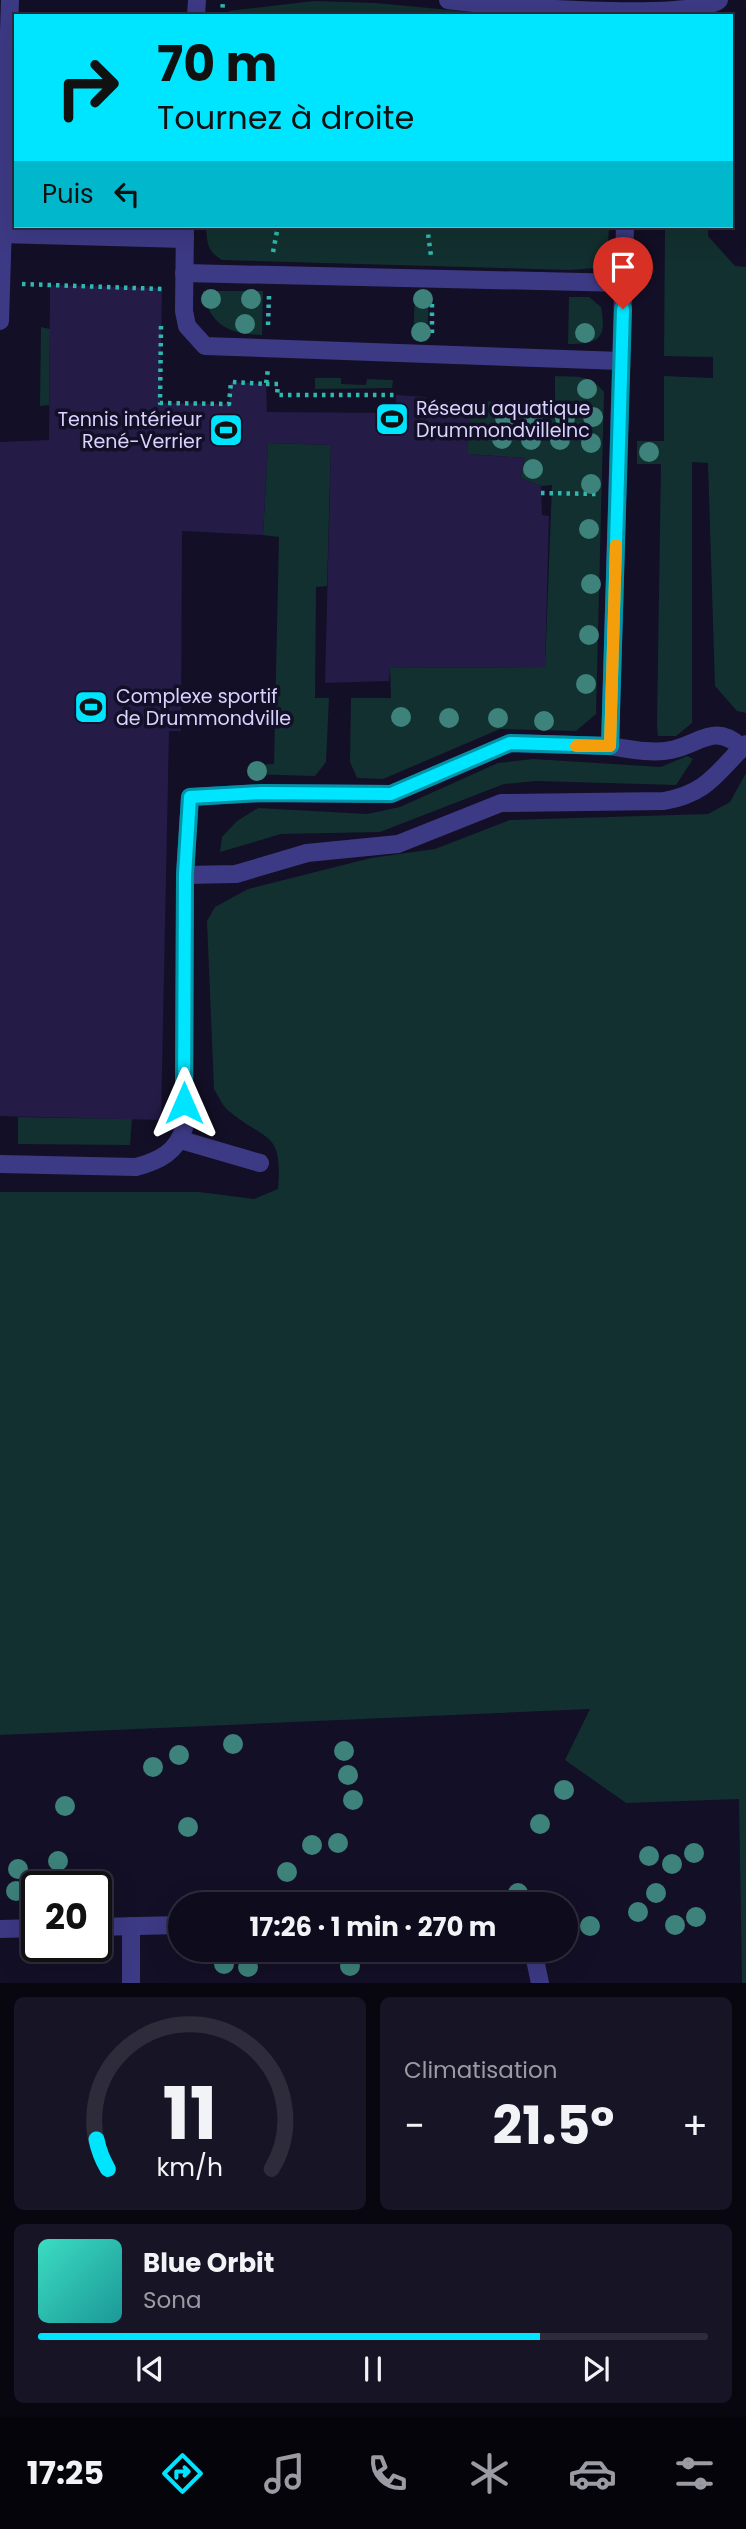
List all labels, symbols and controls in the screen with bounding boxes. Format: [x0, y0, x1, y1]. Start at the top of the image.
text: 70 m [157, 30, 277, 98]
icon: right [42, 42, 133, 133]
text: Tournez à droite [157, 95, 414, 140]
icon: left [108, 175, 146, 213]
text: Puis [42, 176, 94, 212]
pin [593, 237, 653, 309]
icon: arrive [604, 248, 642, 286]
place label: Réseau aquatique DrummondvilleInc [416, 395, 590, 444]
sports icon: Réseau aquatique DrummondvilleInc [373, 400, 411, 438]
place label: Tennis intérieur René-Verrier [58, 406, 202, 455]
sports icon: Tennis intérieur René-Verrier [207, 411, 245, 449]
place label: Complexe sportif de Drummondville [116, 683, 291, 732]
sports icon: Complexe sportif de Drummondville [72, 688, 110, 726]
position arrow [147, 1066, 221, 1140]
speed limit sign: 20 [21, 1871, 112, 1962]
text: 17:26 · 1 min · 270 m [250, 1909, 496, 1945]
text: Climatisation [404, 2054, 557, 2086]
text: 11 [163, 2064, 217, 2165]
text: 21.5° [493, 2089, 614, 2162]
text: − [404, 2099, 425, 2152]
text: + [682, 2099, 708, 2152]
text: km/h [157, 2150, 223, 2185]
text: Blue Orbit [143, 2245, 274, 2281]
text: Sona [143, 2284, 202, 2316]
icon: previous [131, 2350, 169, 2388]
icon: pause [354, 2350, 392, 2388]
icon: next [577, 2350, 615, 2388]
icon: directions [158, 2449, 207, 2498]
icon: music [260, 2449, 309, 2498]
icon: phone [363, 2449, 412, 2498]
icon: climate [465, 2449, 514, 2498]
icon: car [568, 2449, 617, 2498]
icon: filters [670, 2449, 719, 2498]
text: 17:25 [27, 2450, 104, 2495]

